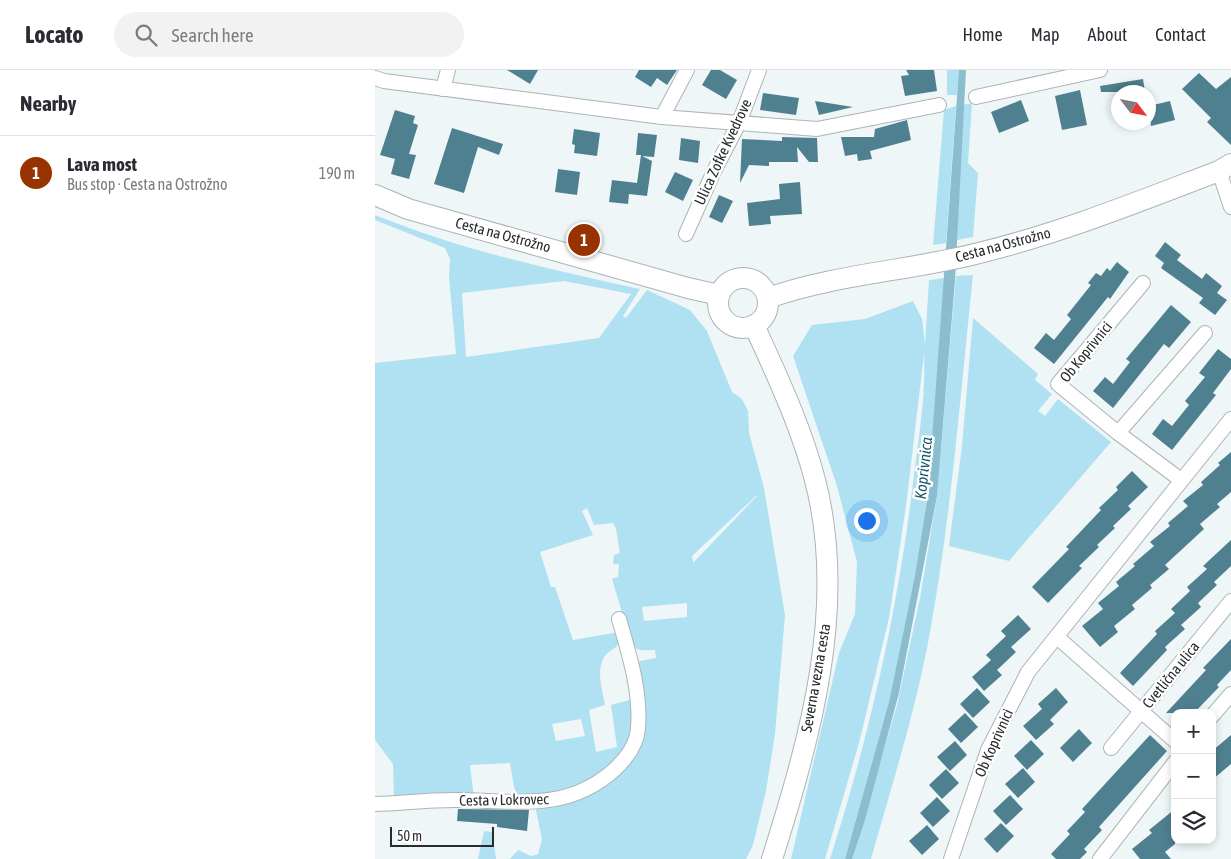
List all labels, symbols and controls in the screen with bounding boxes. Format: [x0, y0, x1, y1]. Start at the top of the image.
search box [114, 12, 464, 57]
text: Locato [25, 21, 84, 48]
icon: search [132, 21, 160, 49]
text: Search here [172, 24, 254, 46]
text: Home [963, 24, 1003, 45]
text: Map [1031, 24, 1060, 45]
text: About [1088, 24, 1127, 45]
text: Contact [1155, 24, 1206, 45]
north arrow [1111, 85, 1156, 130]
text: Nearby [20, 91, 76, 115]
street label: Ulica Zofke Kvedrove [691, 96, 755, 207]
text: Lava most [67, 153, 137, 175]
text: 1 [32, 164, 40, 182]
text: 190 m [319, 164, 355, 182]
text: Bus stop · Cesta na Ostrožno [67, 175, 228, 193]
street label: Cesta na Ostrožno [454, 214, 553, 255]
pin: 1 [568, 221, 600, 259]
street label: Cesta na Ostrožno [953, 224, 1052, 265]
street label: Ob Koprivnici [1056, 318, 1115, 385]
water label: Koprivnica [911, 435, 936, 500]
your location [854, 508, 880, 534]
street label: Severna vezna cesta [798, 622, 833, 734]
street label: Cvetlična ulica [1139, 638, 1203, 711]
street label: Ob Koprivnici [971, 706, 1016, 780]
map controls [1171, 709, 1216, 844]
button: + [1171, 709, 1216, 754]
button: − [1171, 754, 1216, 799]
street label: Cesta v Lokrovec [459, 790, 549, 809]
button: layers [1171, 799, 1216, 844]
scale bar [390, 824, 494, 847]
text: 50 m [397, 828, 422, 844]

